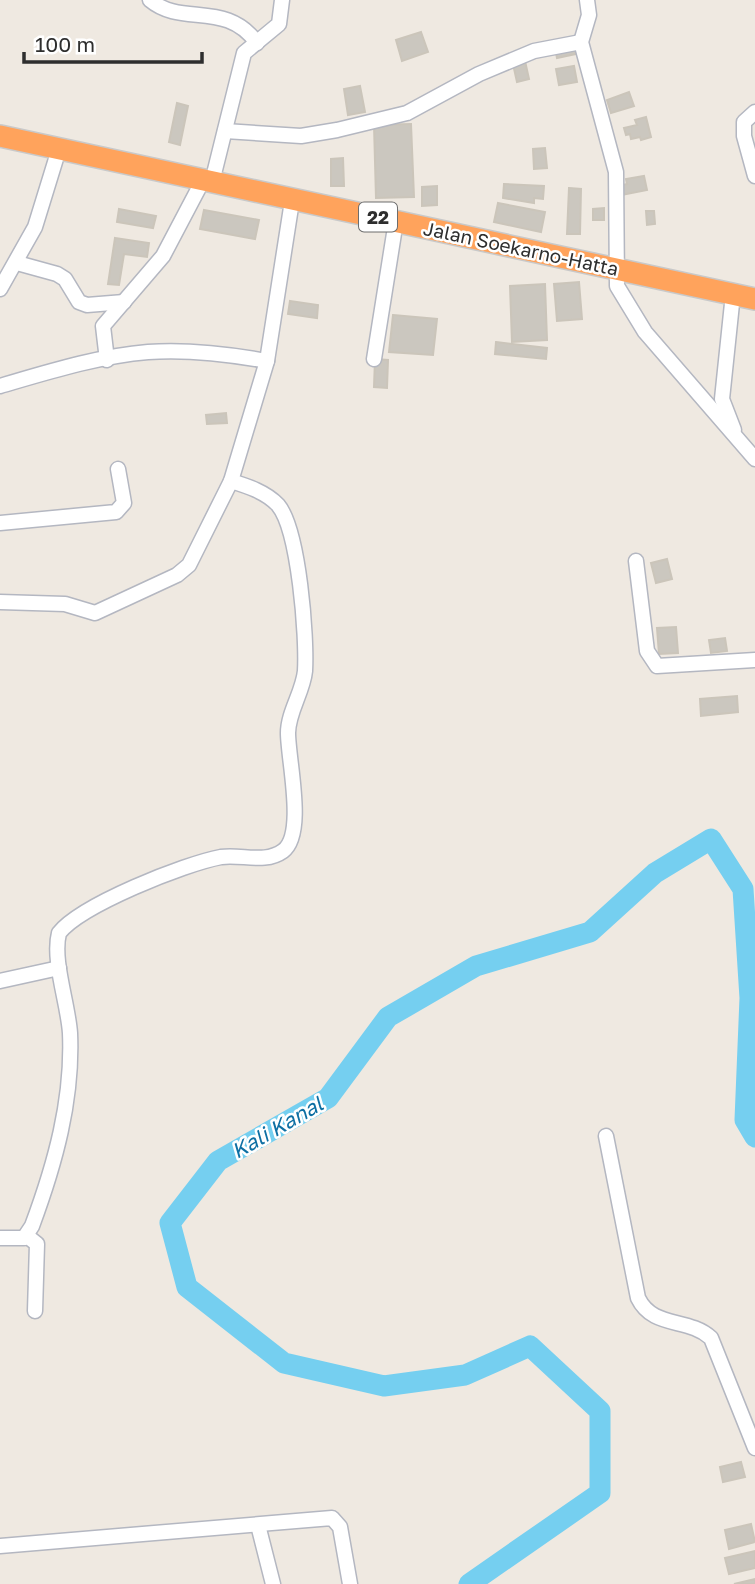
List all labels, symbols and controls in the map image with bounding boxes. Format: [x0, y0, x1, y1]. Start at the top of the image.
scale bar [24, 21, 203, 65]
text: 100 m [35, 31, 95, 57]
road number: 22 [359, 202, 397, 232]
street label: Jalan Soekarno-Hatta [421, 216, 621, 280]
water label: Kali Kanal [227, 1090, 329, 1164]

